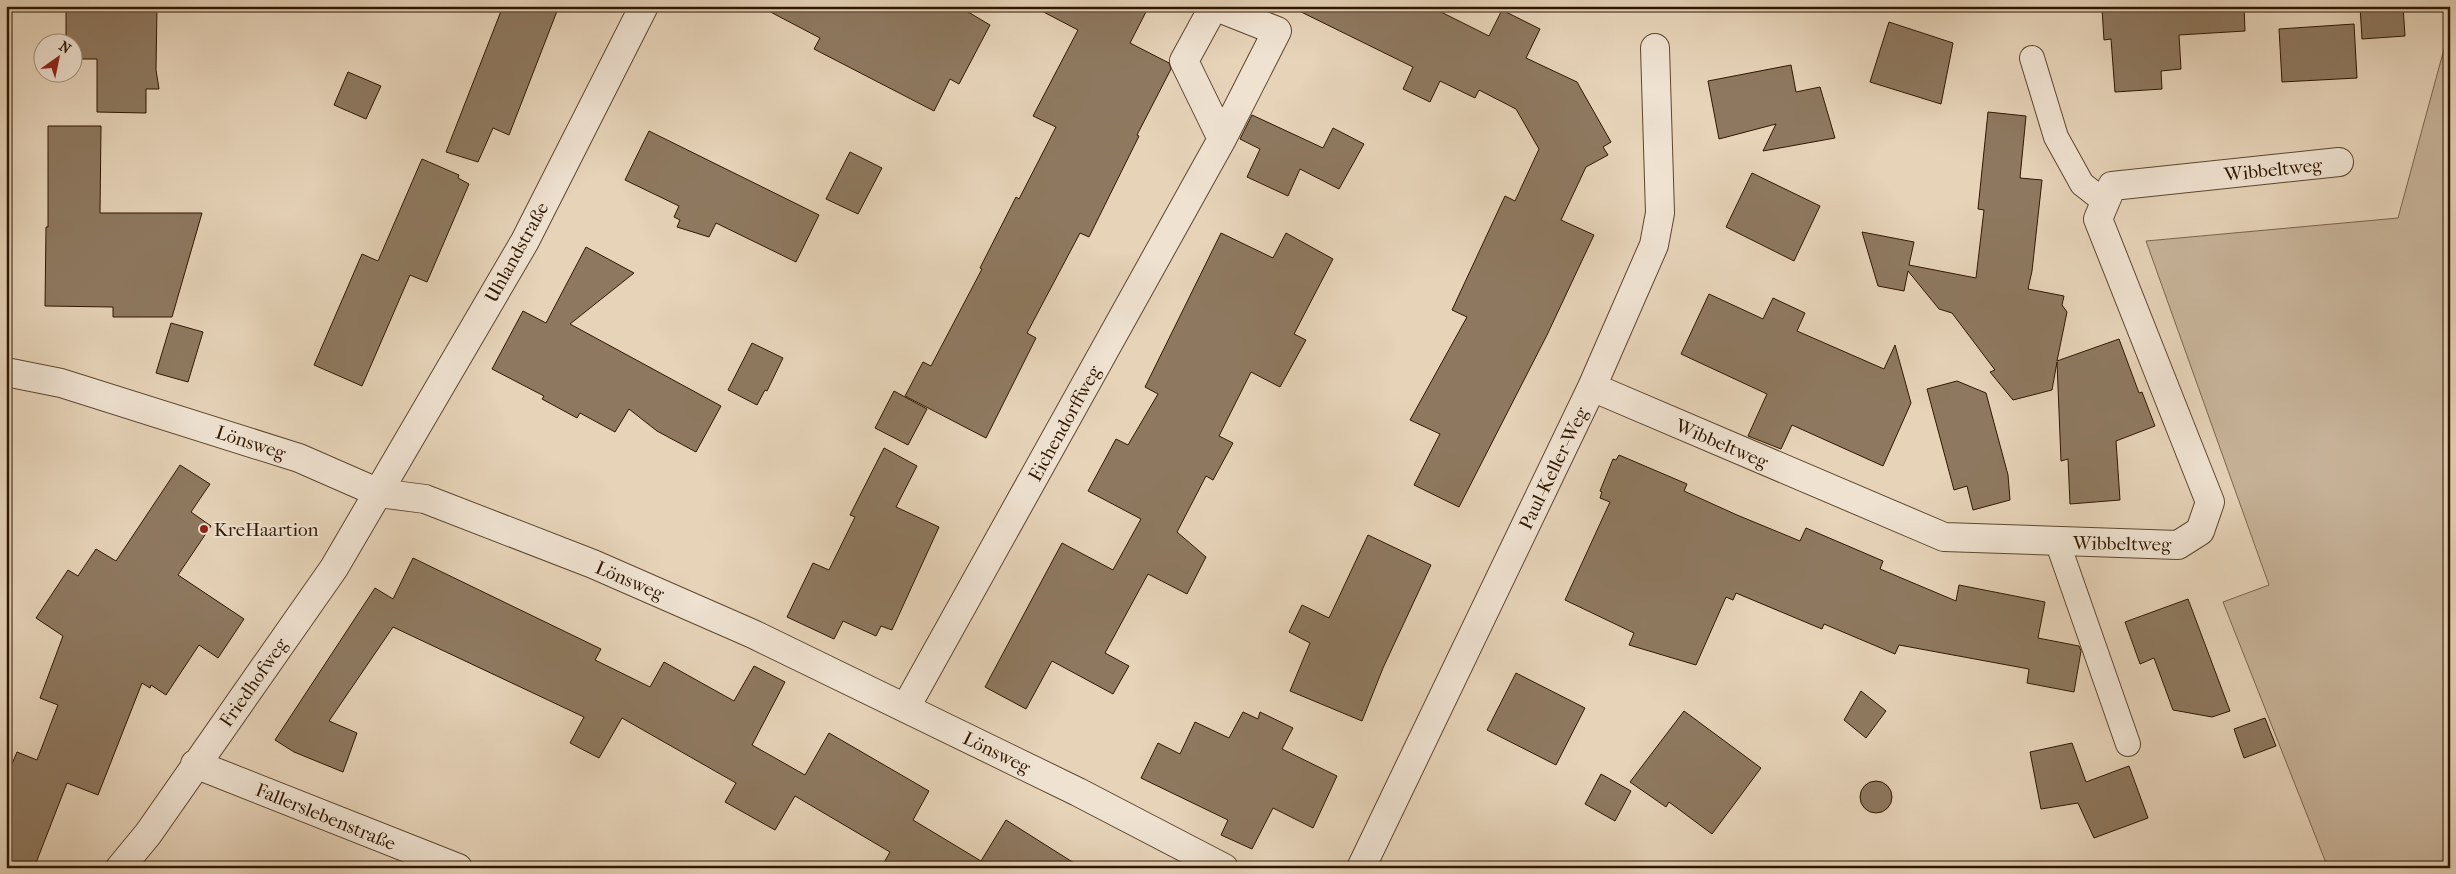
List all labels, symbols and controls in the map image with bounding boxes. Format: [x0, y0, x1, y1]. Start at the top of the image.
north arrow [32, 32, 82, 82]
text: N [56, 37, 74, 58]
street label: Wibbeltweg [2222, 154, 2324, 186]
street label: Uhlandstraße [480, 198, 553, 306]
street label: Eichendorffweg [1024, 361, 1106, 485]
street label: Paul-Keller-Weg [1515, 403, 1593, 533]
street label: Wibbeltweg [1671, 414, 1772, 474]
street label: Lönsweg [213, 421, 289, 465]
place label: KreHaartion [214, 519, 319, 541]
marker: KreHaartion [198, 523, 210, 535]
street label: Wibbeltweg [2072, 532, 2172, 556]
street label: Lönsweg [592, 557, 668, 606]
street label: Friedhofweg [215, 633, 293, 731]
street label: Lönsweg [959, 727, 1035, 779]
street label: Fallerslebenstraße [252, 779, 399, 855]

